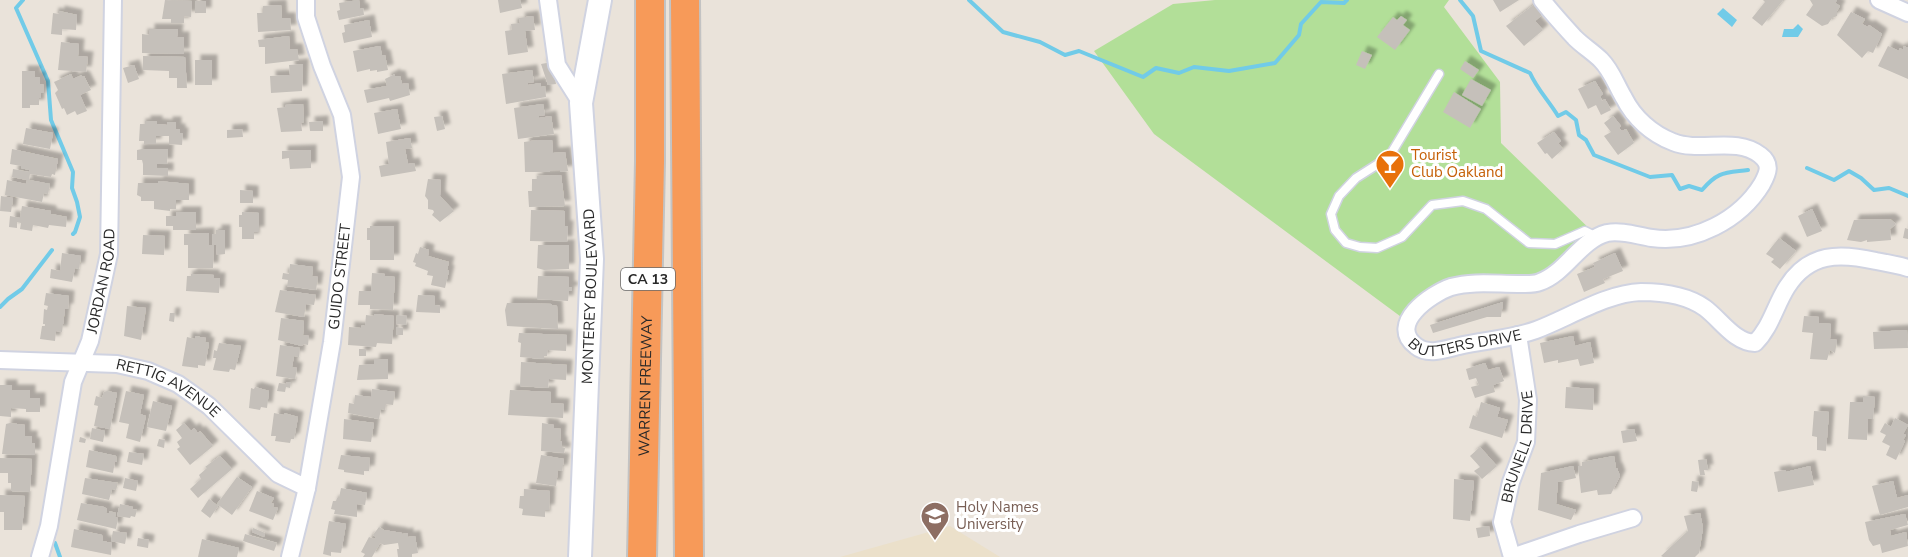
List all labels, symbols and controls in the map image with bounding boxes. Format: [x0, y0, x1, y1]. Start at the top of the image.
place label: Tourist Club Oakland [1411, 145, 1503, 182]
bar icon: Tourist Club Oakland [1374, 148, 1406, 190]
street label: MONTEREY BOULEVARD [577, 208, 602, 384]
street label: GUIDO STREET [323, 223, 356, 331]
street label: JORDAN ROAD [82, 228, 120, 336]
road number: CA 13 [621, 268, 675, 290]
street label: WARREN FREEWAY [634, 314, 657, 457]
street label: BUTTERS DRIVE [1404, 325, 1523, 361]
street label: RETTIG AVENUE [114, 354, 225, 422]
street label: BRUNELL DRIVE [1497, 389, 1538, 505]
place label: Holy Names University [956, 497, 1039, 534]
school or university icon: Holy Names University [919, 500, 951, 542]

